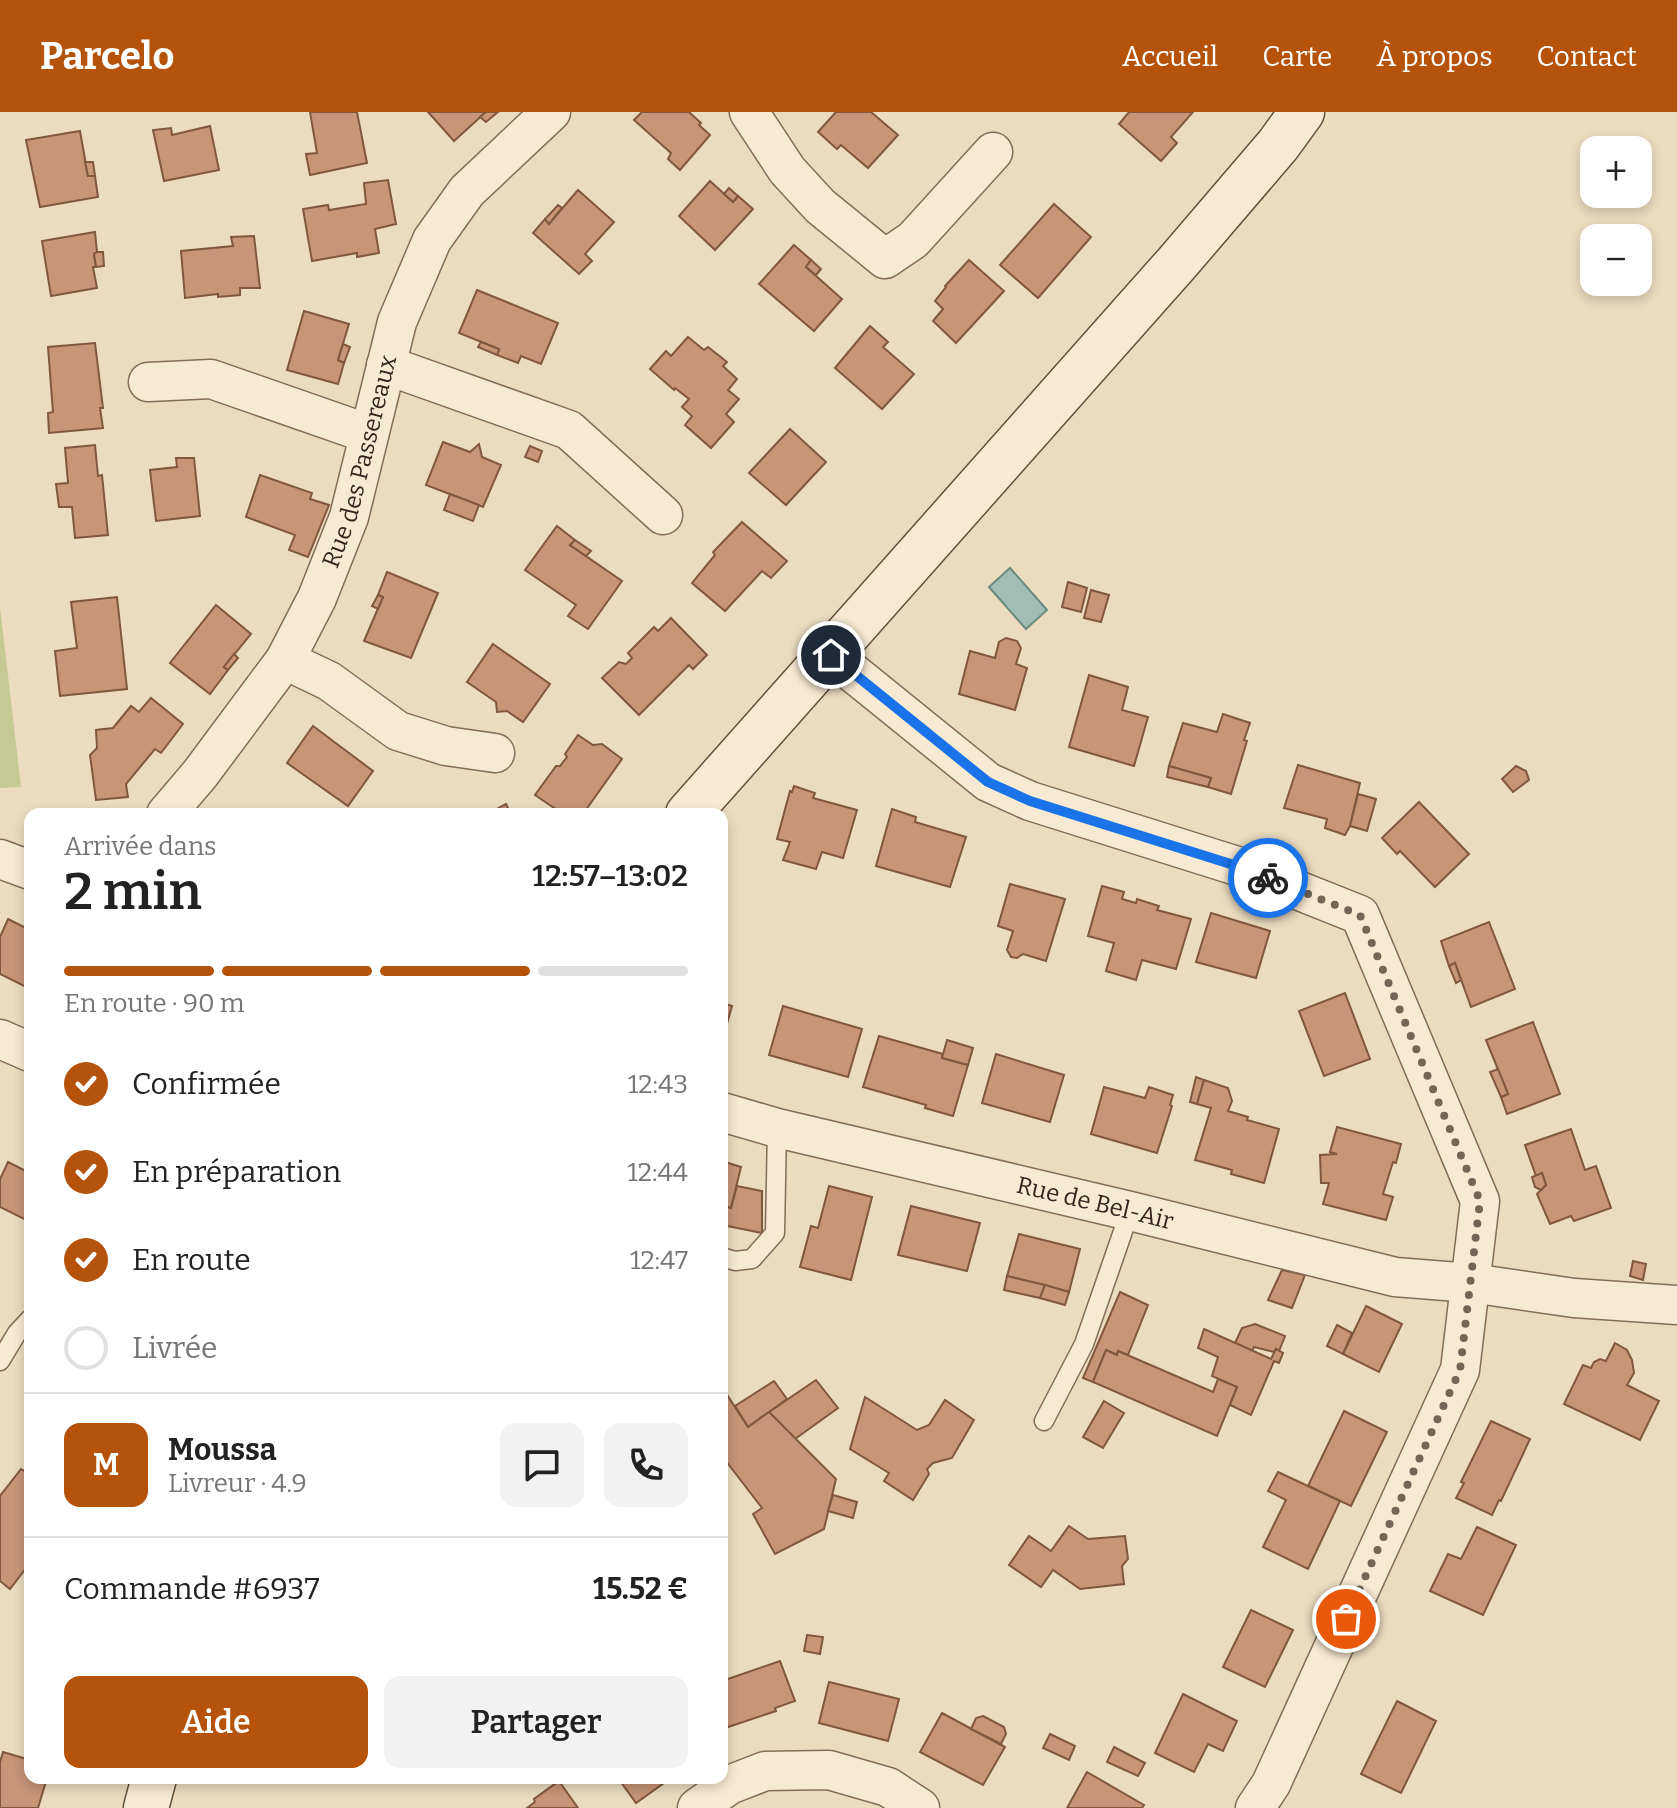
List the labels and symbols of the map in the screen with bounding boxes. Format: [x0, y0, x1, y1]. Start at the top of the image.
street label: Rue des Passereaux [316, 352, 402, 572]
pin [797, 621, 865, 689]
courier [1228, 838, 1308, 918]
street label: Rue de Bel-Air [1014, 1171, 1177, 1235]
pin [1312, 1585, 1380, 1653]

